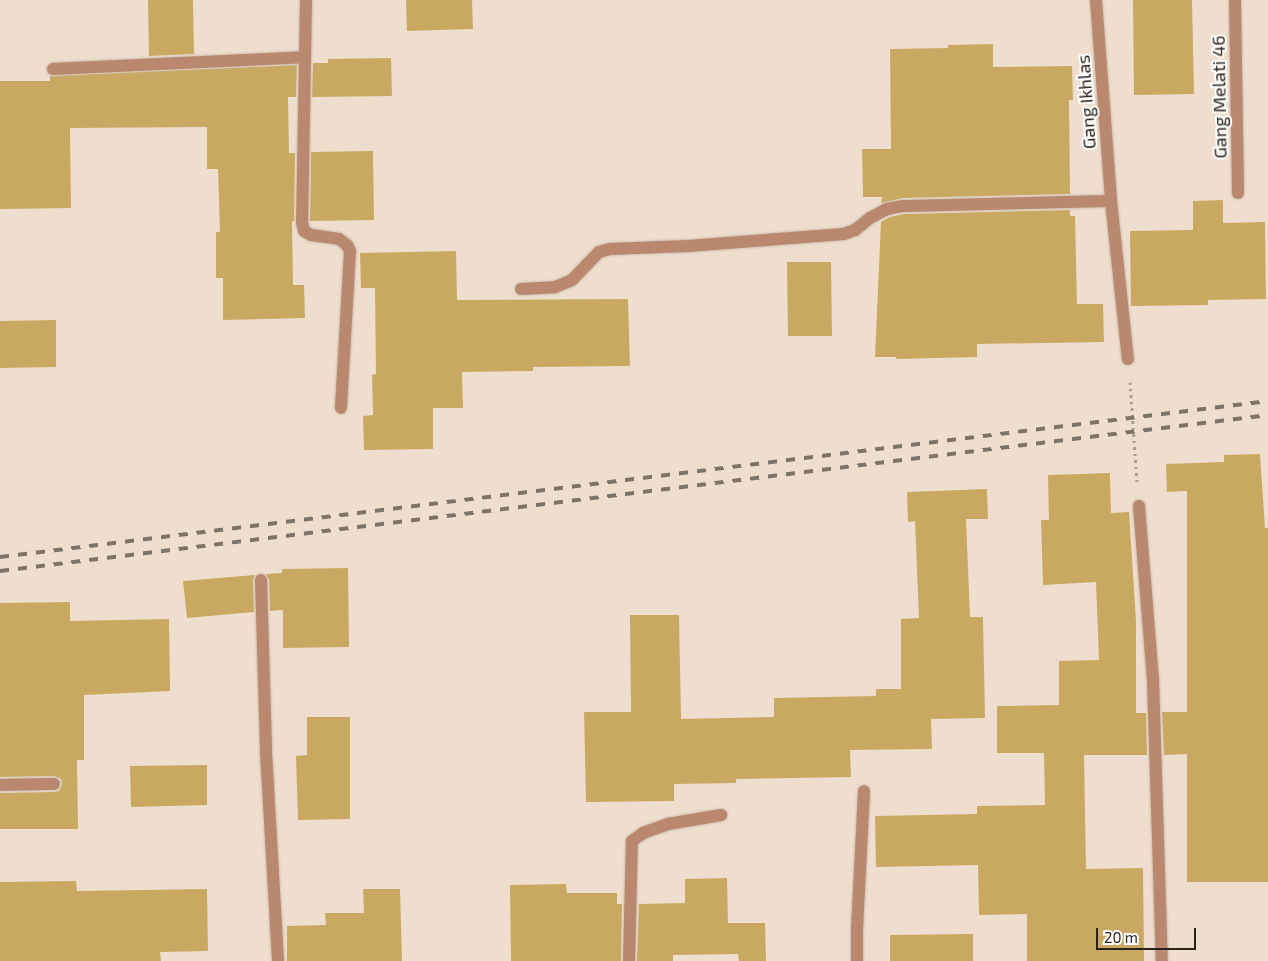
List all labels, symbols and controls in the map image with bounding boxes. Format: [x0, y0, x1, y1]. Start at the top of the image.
street label: Gang Melati 46 [1207, 35, 1231, 159]
street label: Gang Ikhlas [1072, 54, 1100, 150]
scale bar [1098, 918, 1198, 950]
text: 20 m [1104, 928, 1138, 946]

